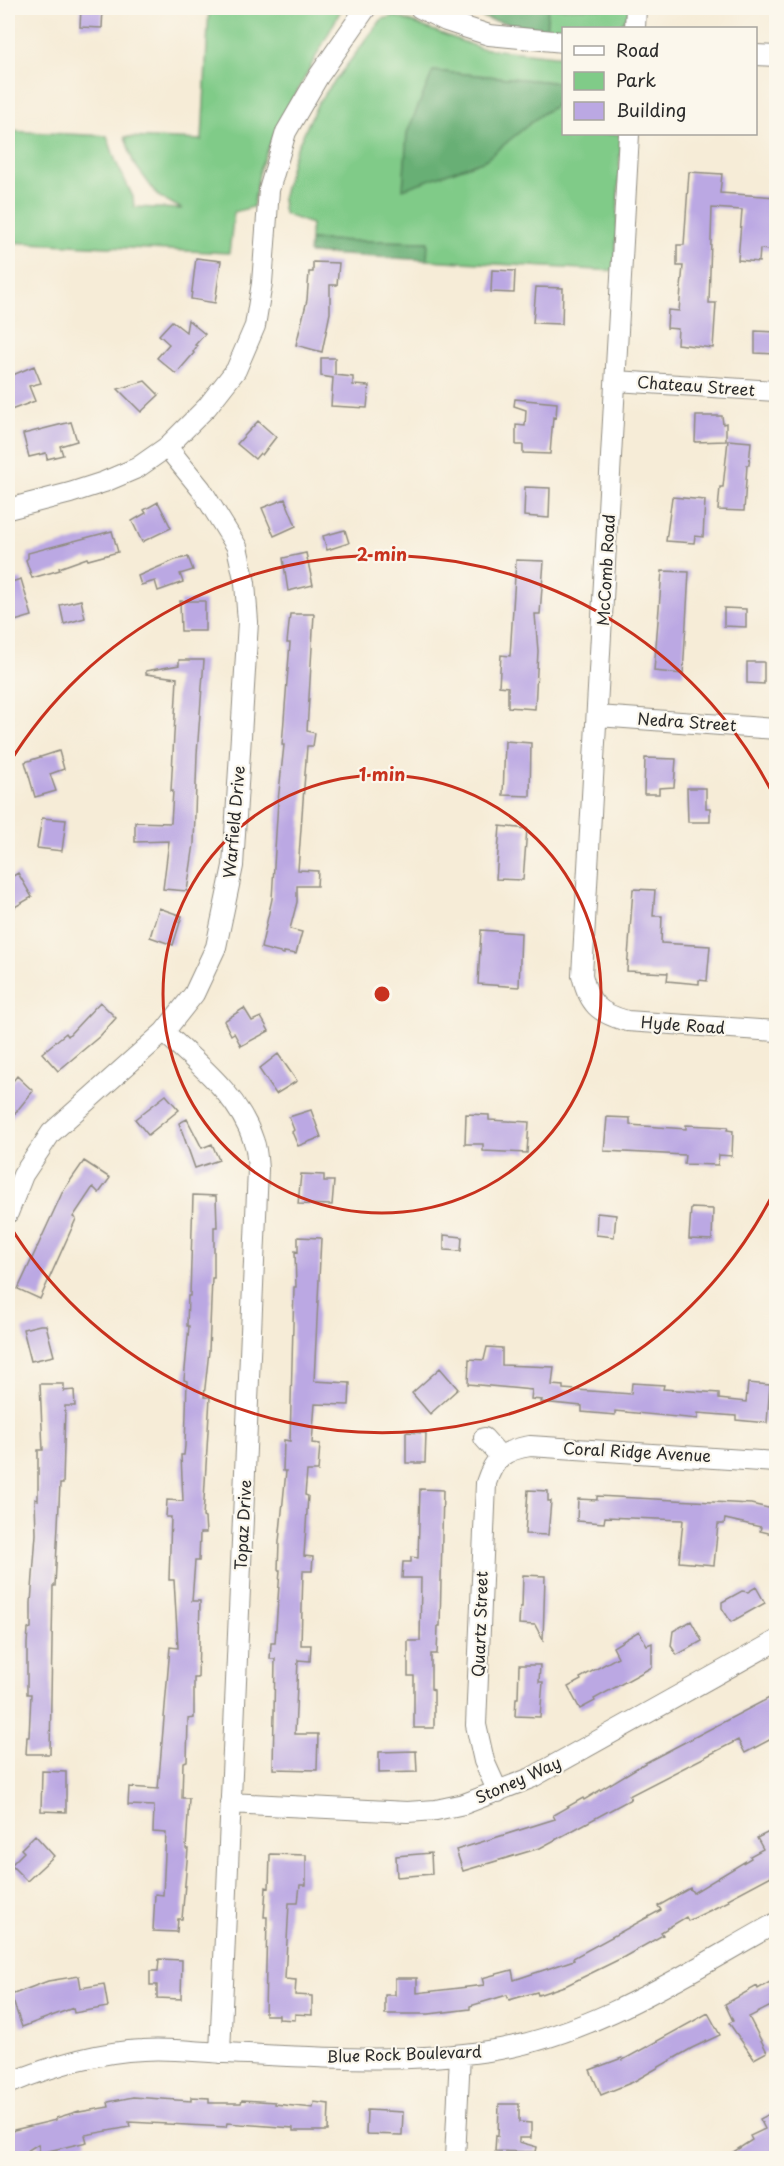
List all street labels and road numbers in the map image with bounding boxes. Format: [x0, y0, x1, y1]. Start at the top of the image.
street label: Chateau Street [636, 369, 756, 401]
street label: McComb Road [590, 513, 620, 626]
street label: Nedra Street [637, 706, 738, 736]
street label: Warfield Drive [216, 765, 250, 879]
street label: Hyde Road [640, 1009, 726, 1039]
street label: Coral Ridge Avenue [562, 1435, 712, 1467]
street label: Topaz Drive [228, 1479, 256, 1571]
street label: Quartz Street [465, 1570, 493, 1677]
street label: Stoney Way [471, 1749, 564, 1809]
street label: Blue Rock Boulevard [326, 2038, 482, 2068]

